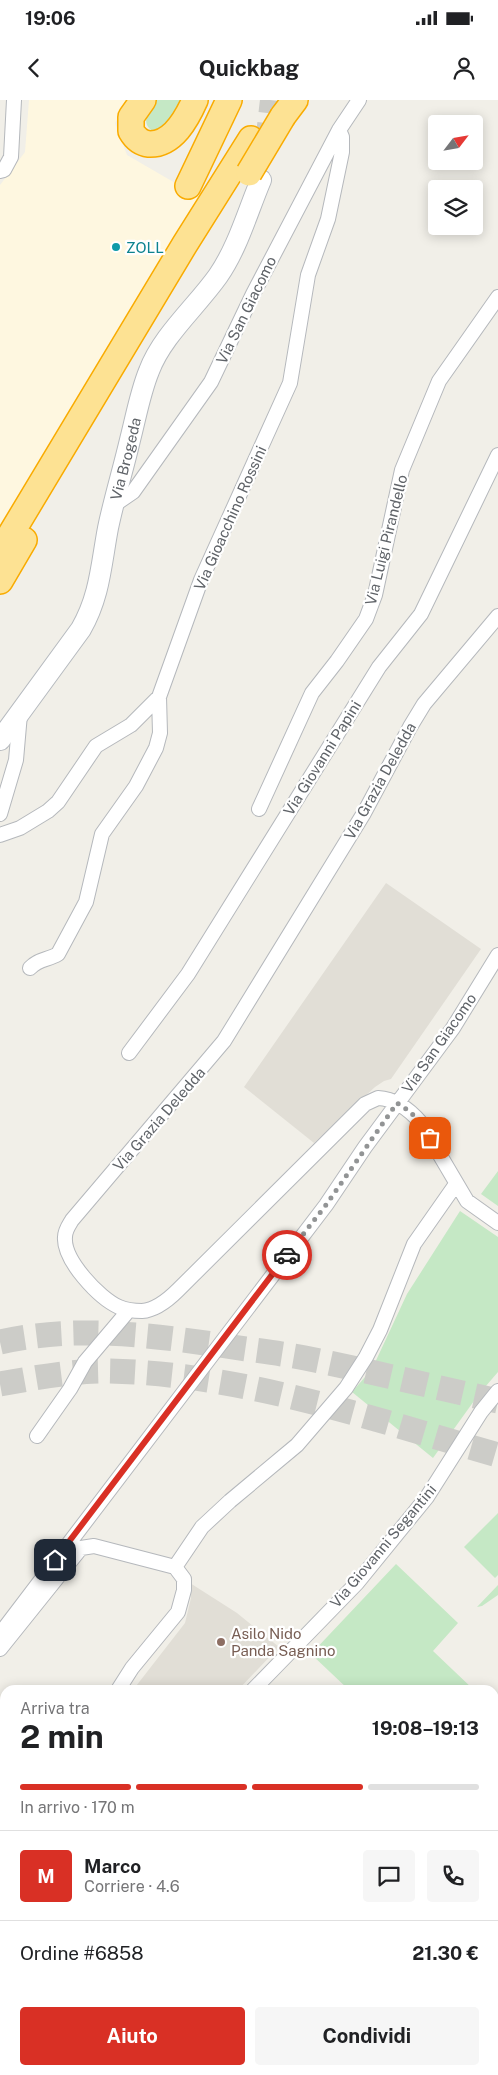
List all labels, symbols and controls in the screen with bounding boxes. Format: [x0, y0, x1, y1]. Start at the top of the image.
text: 19:06 [25, 7, 76, 29]
icon: back [20, 54, 48, 82]
icon: person [450, 54, 478, 82]
text: Quickbag [199, 55, 299, 81]
north arrow [428, 115, 482, 170]
map controls [428, 115, 483, 235]
button: layers [428, 180, 483, 235]
place label: ZOLL [126, 239, 164, 256]
marker: ZOLL [110, 241, 122, 253]
street label: Via San Giacomo [213, 254, 279, 366]
street label: Via Brogeda [106, 416, 144, 502]
street label: Via Gioacchino Rossini [190, 443, 270, 593]
street label: Via Luigi Pirandello [362, 473, 410, 607]
street label: Via Giovanni Papini [280, 698, 364, 818]
street label: Via Grazia Deledda [341, 719, 419, 843]
street label: Via San Giacomo [398, 990, 480, 1096]
street label: Via Grazia Deledda [110, 1064, 208, 1174]
pin [409, 1117, 451, 1159]
icon: bag [416, 1124, 444, 1152]
courier [262, 1230, 312, 1280]
icon: car [273, 1241, 301, 1269]
street label: Via Giovanni Segantini [327, 1481, 439, 1611]
pin [34, 1539, 76, 1581]
icon: home [41, 1546, 69, 1574]
place label: Asilo Nido Panda Sagnino [231, 1625, 335, 1659]
marker: Asilo Nido Panda Sagnino [215, 1636, 227, 1648]
text: Arriva tra [20, 1699, 90, 1718]
text: 19:08–19:13 [372, 1717, 479, 1739]
text: 2 min [20, 1718, 104, 1755]
text: In arrivo · 170 m [20, 1798, 135, 1817]
button: chat [363, 1850, 415, 1902]
button: phone [427, 1850, 479, 1902]
text: Marco [84, 1855, 141, 1877]
text: M [37, 1865, 55, 1887]
text: Corriere · 4.6 [84, 1877, 180, 1896]
text: Ordine #6858 [20, 1942, 144, 1964]
text: 21.30 € [412, 1942, 479, 1964]
button: Aiuto [20, 2007, 245, 2065]
button: Condividi [255, 2007, 479, 2065]

